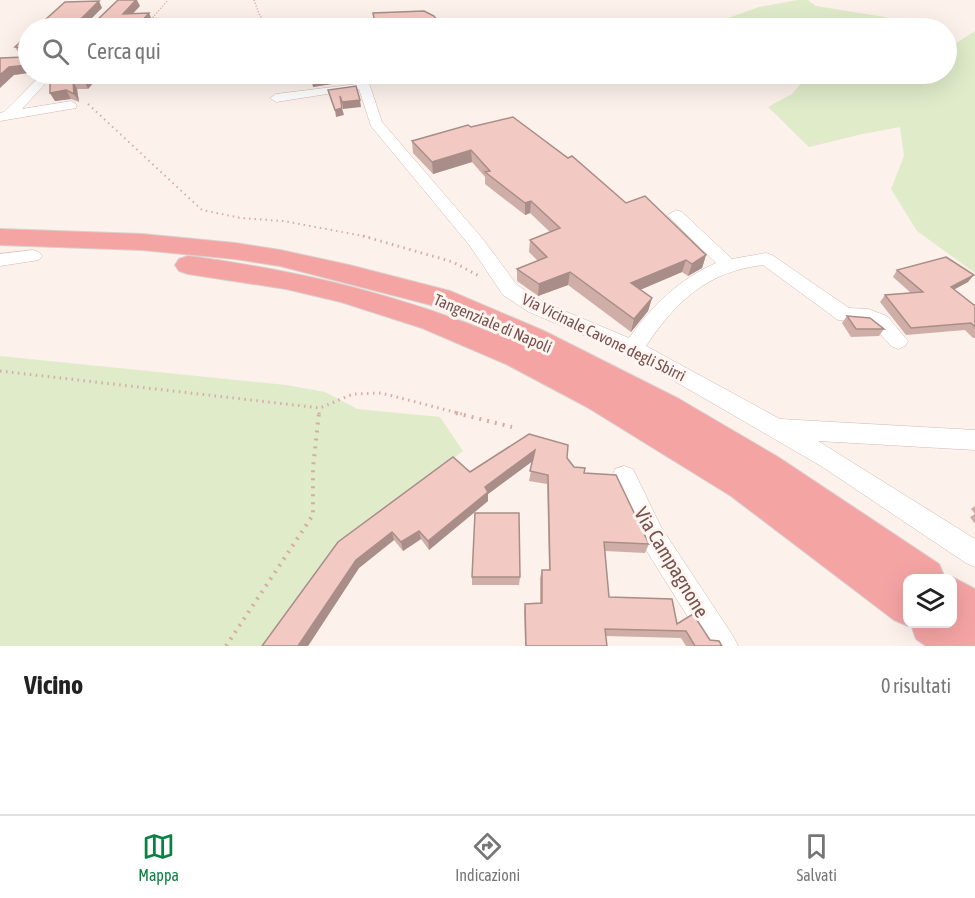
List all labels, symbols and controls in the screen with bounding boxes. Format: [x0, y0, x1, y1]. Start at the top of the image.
search box [18, 18, 957, 84]
icon: search [39, 35, 72, 68]
text: Cerca qui [87, 38, 161, 64]
street label: Tangenziale di Napoli [431, 290, 555, 357]
street label: Via Vicinale Cavone degli Sbirri [519, 290, 689, 385]
street label: Via Campagnone [630, 503, 714, 621]
map controls [903, 574, 957, 628]
button: layers [903, 574, 957, 628]
text: Vicino [24, 670, 83, 700]
text: 0 risultati [881, 674, 951, 697]
tab: Mappa [138, 830, 179, 884]
tab: Indicazioni [455, 830, 520, 884]
tab: Salvati [796, 830, 837, 884]

